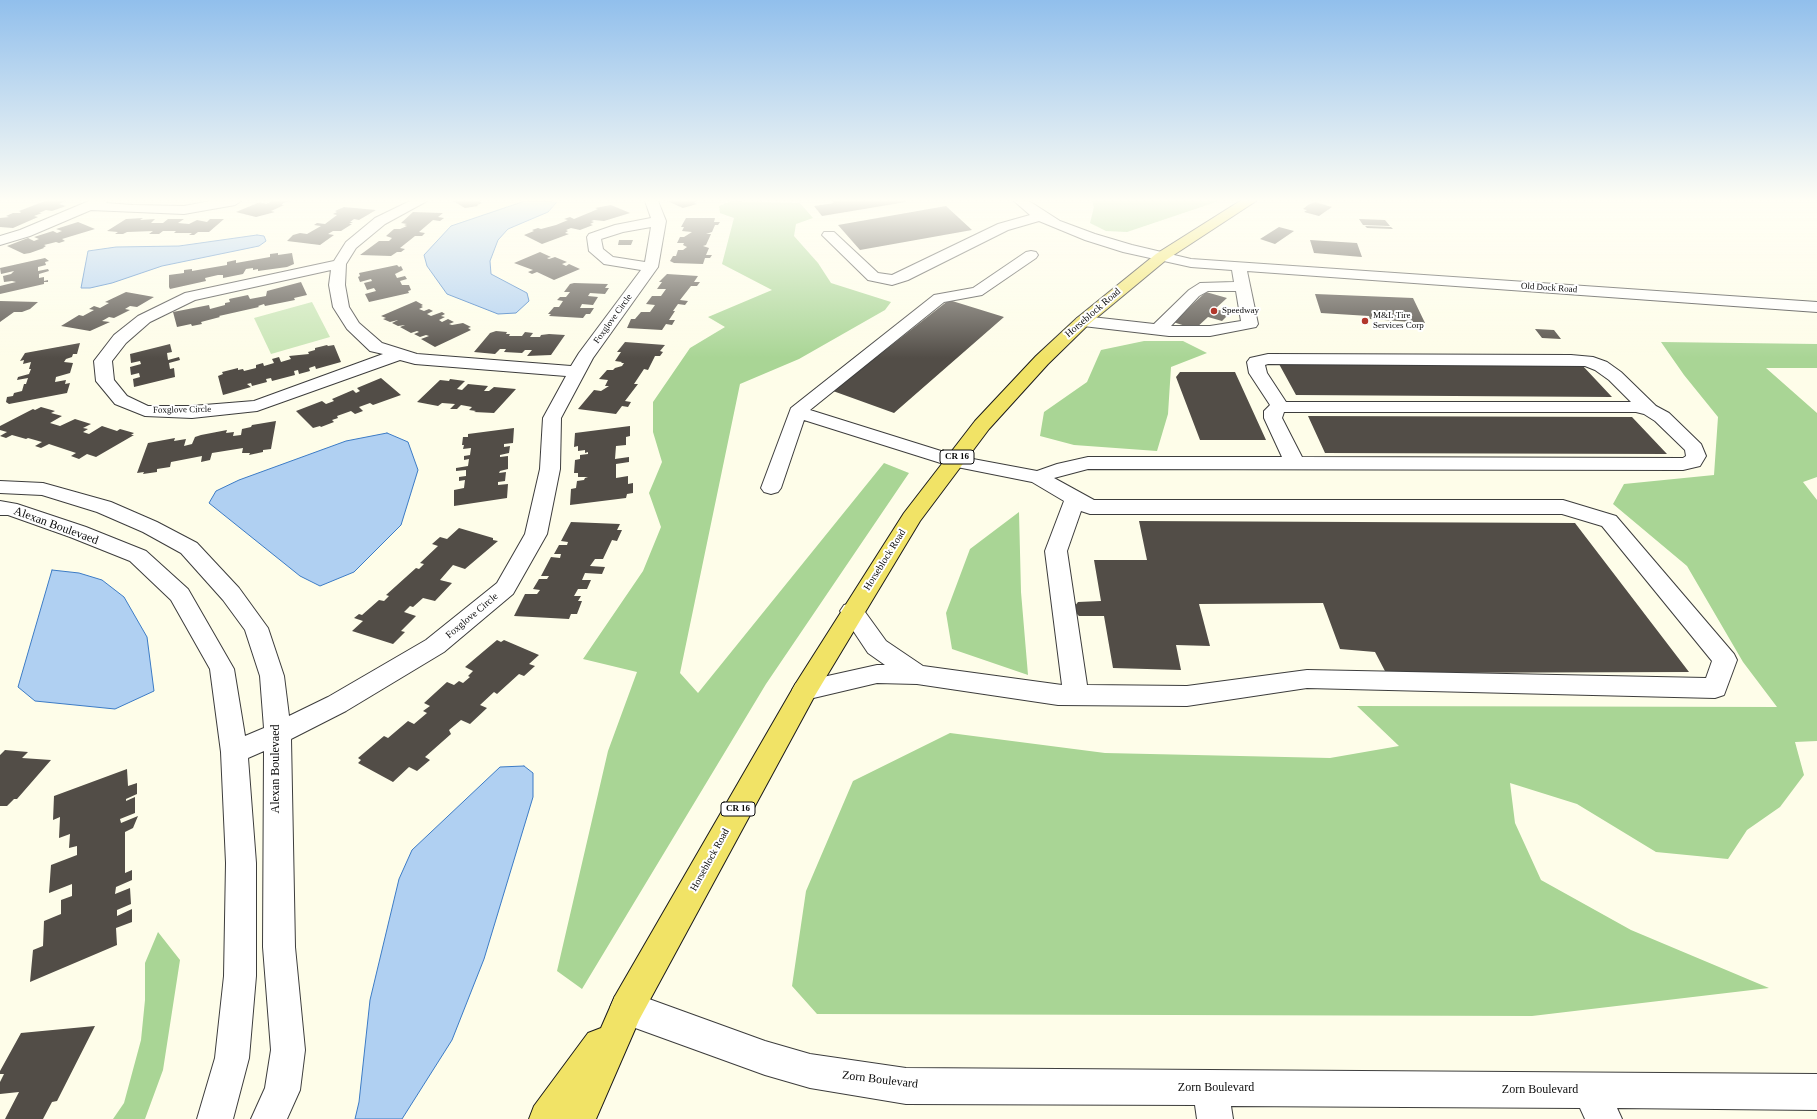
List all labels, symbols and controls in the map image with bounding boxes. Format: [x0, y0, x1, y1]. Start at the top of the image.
street label: Old Dock Road [1520, 281, 1578, 295]
street label: Horseblock Road [1063, 286, 1123, 340]
street label: Foxglove Circle [592, 292, 634, 346]
marker: Speedway [1209, 306, 1219, 316]
place label: Speedway [1222, 306, 1259, 316]
place label: M&L Tire Services Corp [1373, 311, 1424, 332]
marker: M&L Tire Services Corp [1360, 316, 1370, 326]
street label: Foxglove Circle [153, 404, 211, 416]
road number: CR 16 [940, 450, 974, 464]
street label: Alexan Boulevaed [12, 504, 100, 548]
street label: Horseblock Road [861, 527, 909, 593]
street label: Foxglove Circle [443, 591, 501, 641]
street label: Alexan Boulevaed [269, 725, 283, 813]
road number: CR 16 [721, 802, 755, 816]
street label: Horseblock Road [688, 827, 732, 893]
street label: Zorn Boulevard [841, 1068, 919, 1092]
street label: Zorn Boulevard [1178, 1081, 1254, 1095]
street label: Zorn Boulevard [1502, 1083, 1578, 1097]

